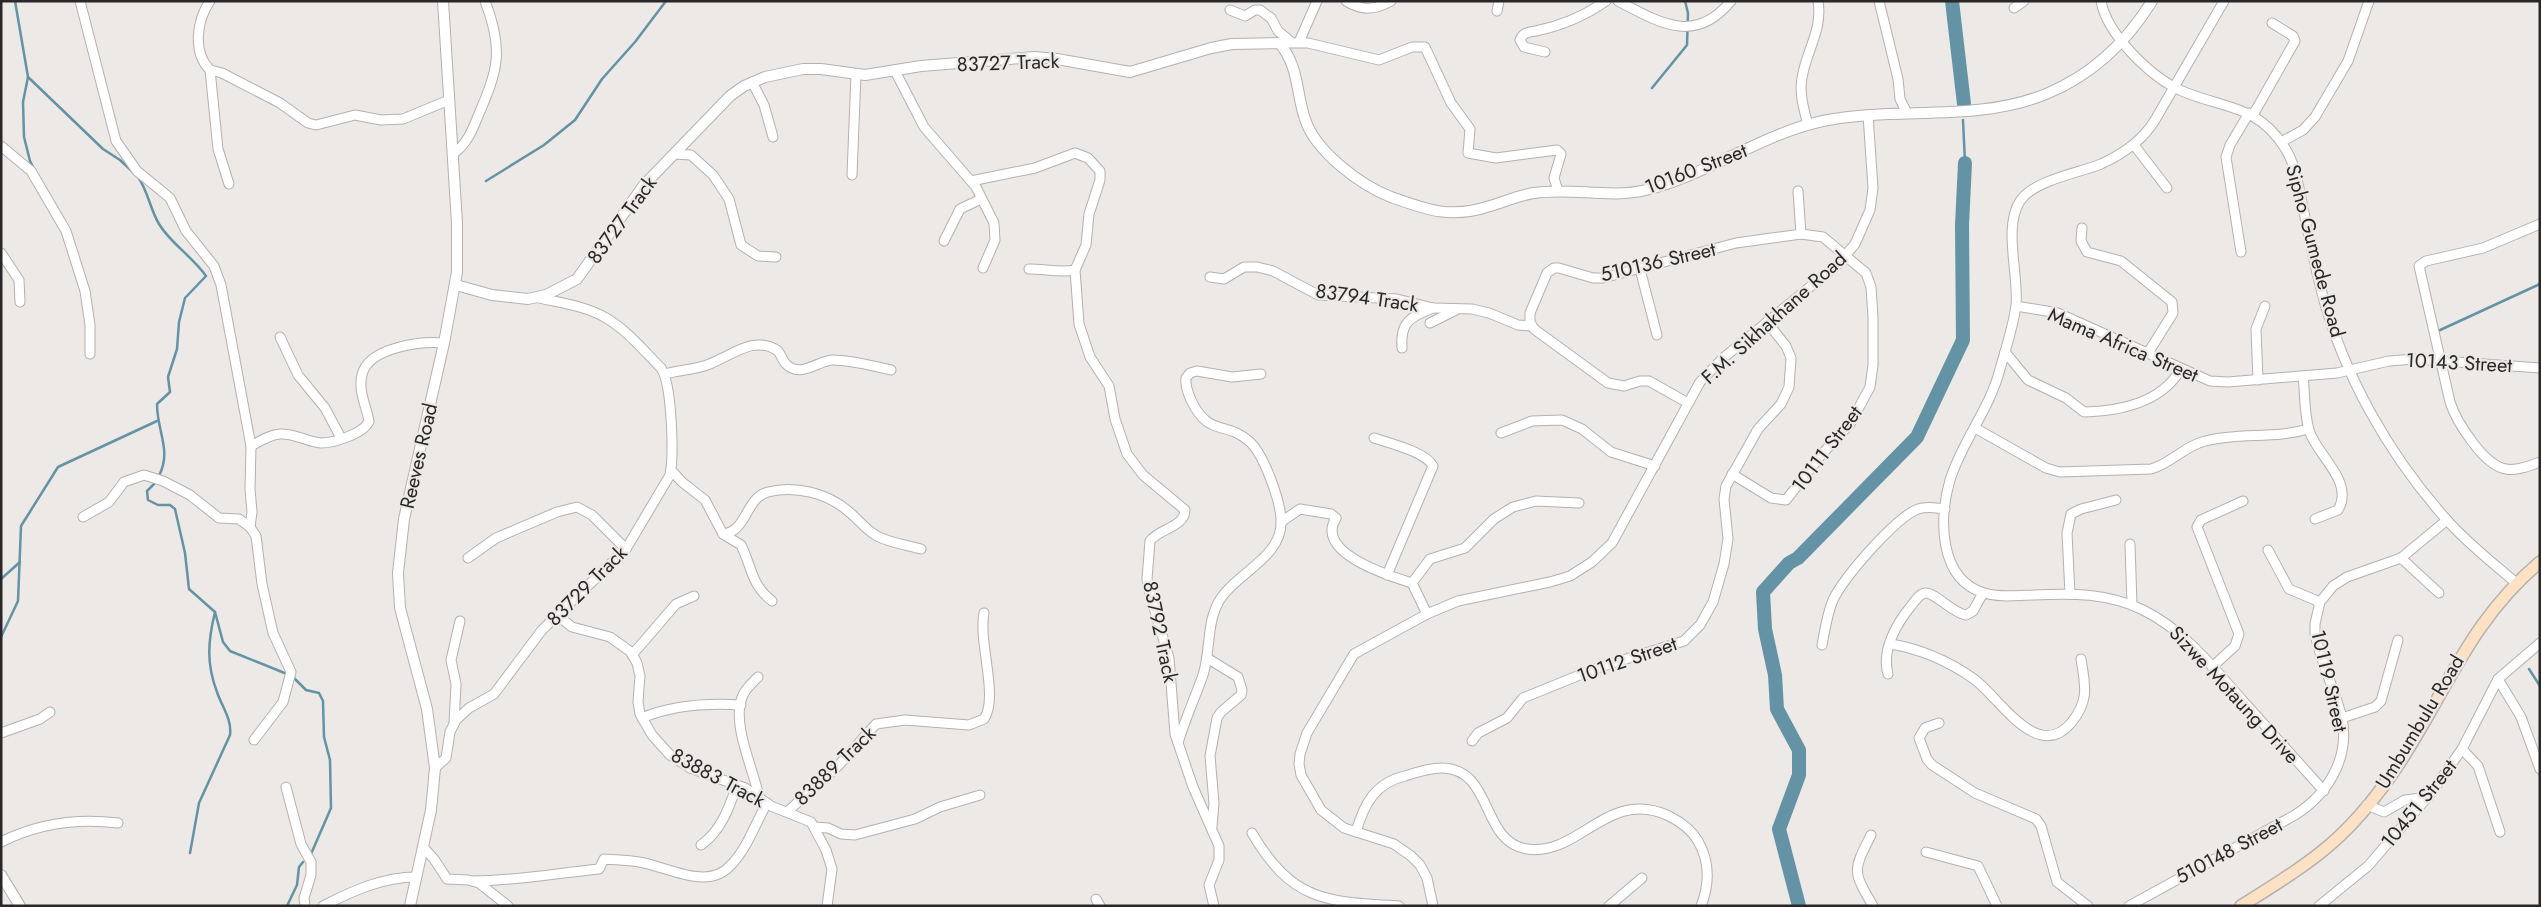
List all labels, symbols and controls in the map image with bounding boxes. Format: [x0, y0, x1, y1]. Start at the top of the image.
street label: 83727 Track [956, 47, 1060, 79]
street label: 10160 Street [1641, 136, 1751, 202]
street label: Sipho Gumede Road [2278, 161, 2352, 341]
street label: 83727 Track [580, 170, 664, 270]
street label: 510136 Street [1598, 235, 1719, 289]
street label: F.M. Sikhakhane Road [1695, 245, 1853, 391]
street label: 83794 Track [1314, 276, 1421, 320]
street label: Mama Africa Street [2043, 300, 2203, 390]
street label: 10143 Street [2405, 346, 2513, 380]
street label: Reeves Road [393, 400, 445, 512]
street label: 10111 Street [1785, 400, 1869, 498]
street label: 83729 Track [540, 539, 634, 633]
street label: 83792 Track [1135, 578, 1185, 686]
street label: Sizwe Motaung Drive [2162, 619, 2306, 771]
street label: 10119 Street [2303, 627, 2355, 735]
street label: 10112 Street [1573, 629, 1681, 691]
street label: Umbumbulu Road [2368, 649, 2472, 795]
street label: 83889 Track [788, 719, 883, 812]
street label: 83883 Track [666, 741, 771, 815]
street label: 10451 Street [2374, 753, 2464, 855]
street label: 510148 Street [2170, 811, 2288, 891]

